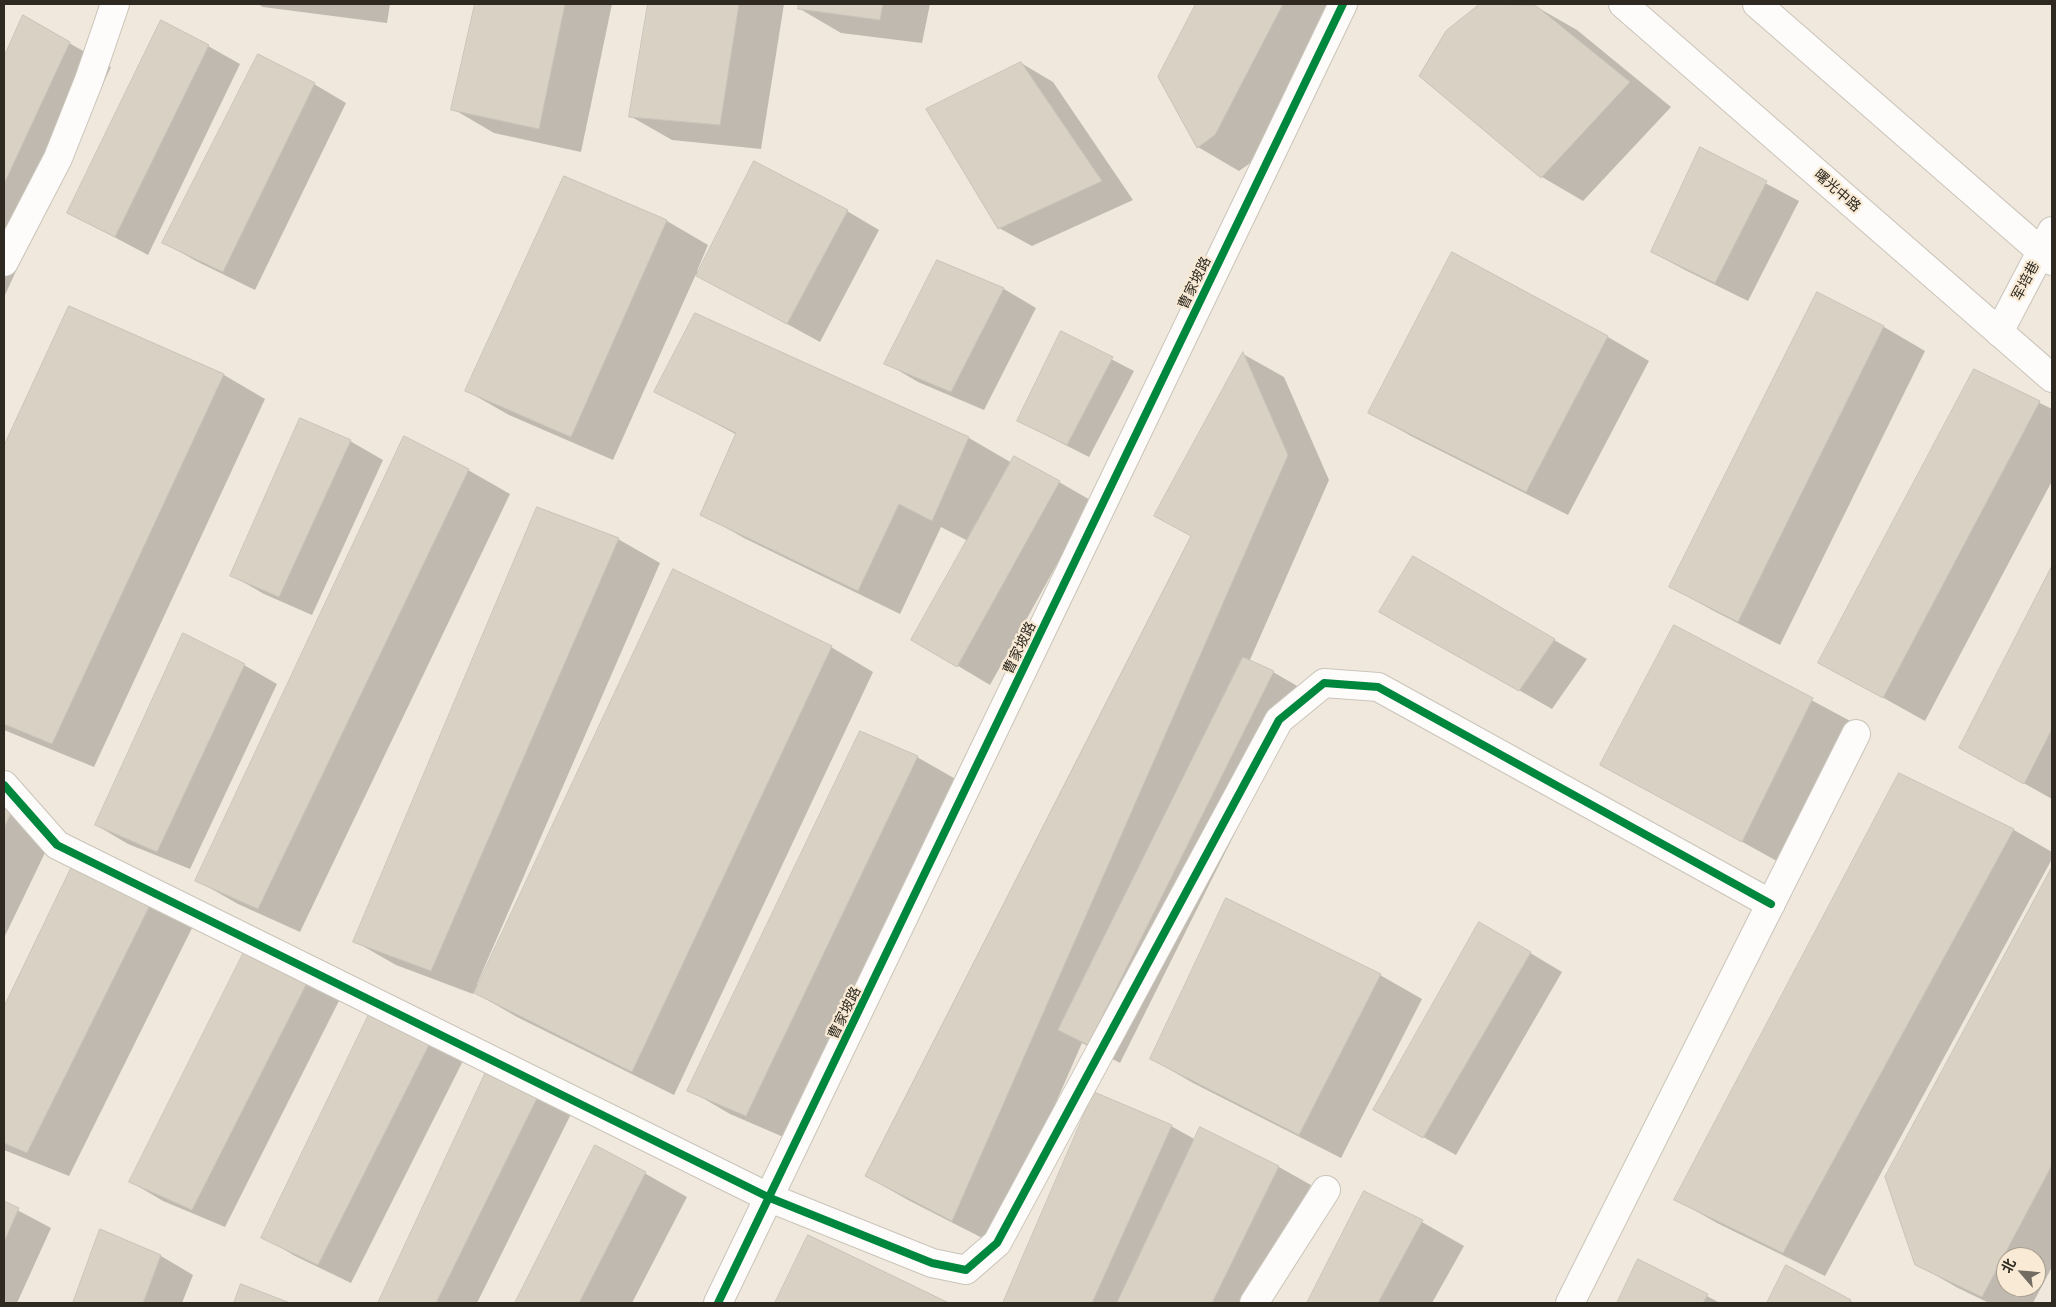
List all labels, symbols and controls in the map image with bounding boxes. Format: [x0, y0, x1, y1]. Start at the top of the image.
street label: 曙光中路 [1810, 166, 1864, 216]
street label: 曹家坡路 [1175, 254, 1215, 312]
street label: 军培巷 [2009, 259, 2043, 303]
street label: 曹家坡路 [1000, 619, 1040, 677]
street label: 曹家坡路 [825, 984, 865, 1042]
north arrow [1996, 1247, 2046, 1297]
text: 北 [1997, 1255, 2020, 1276]

